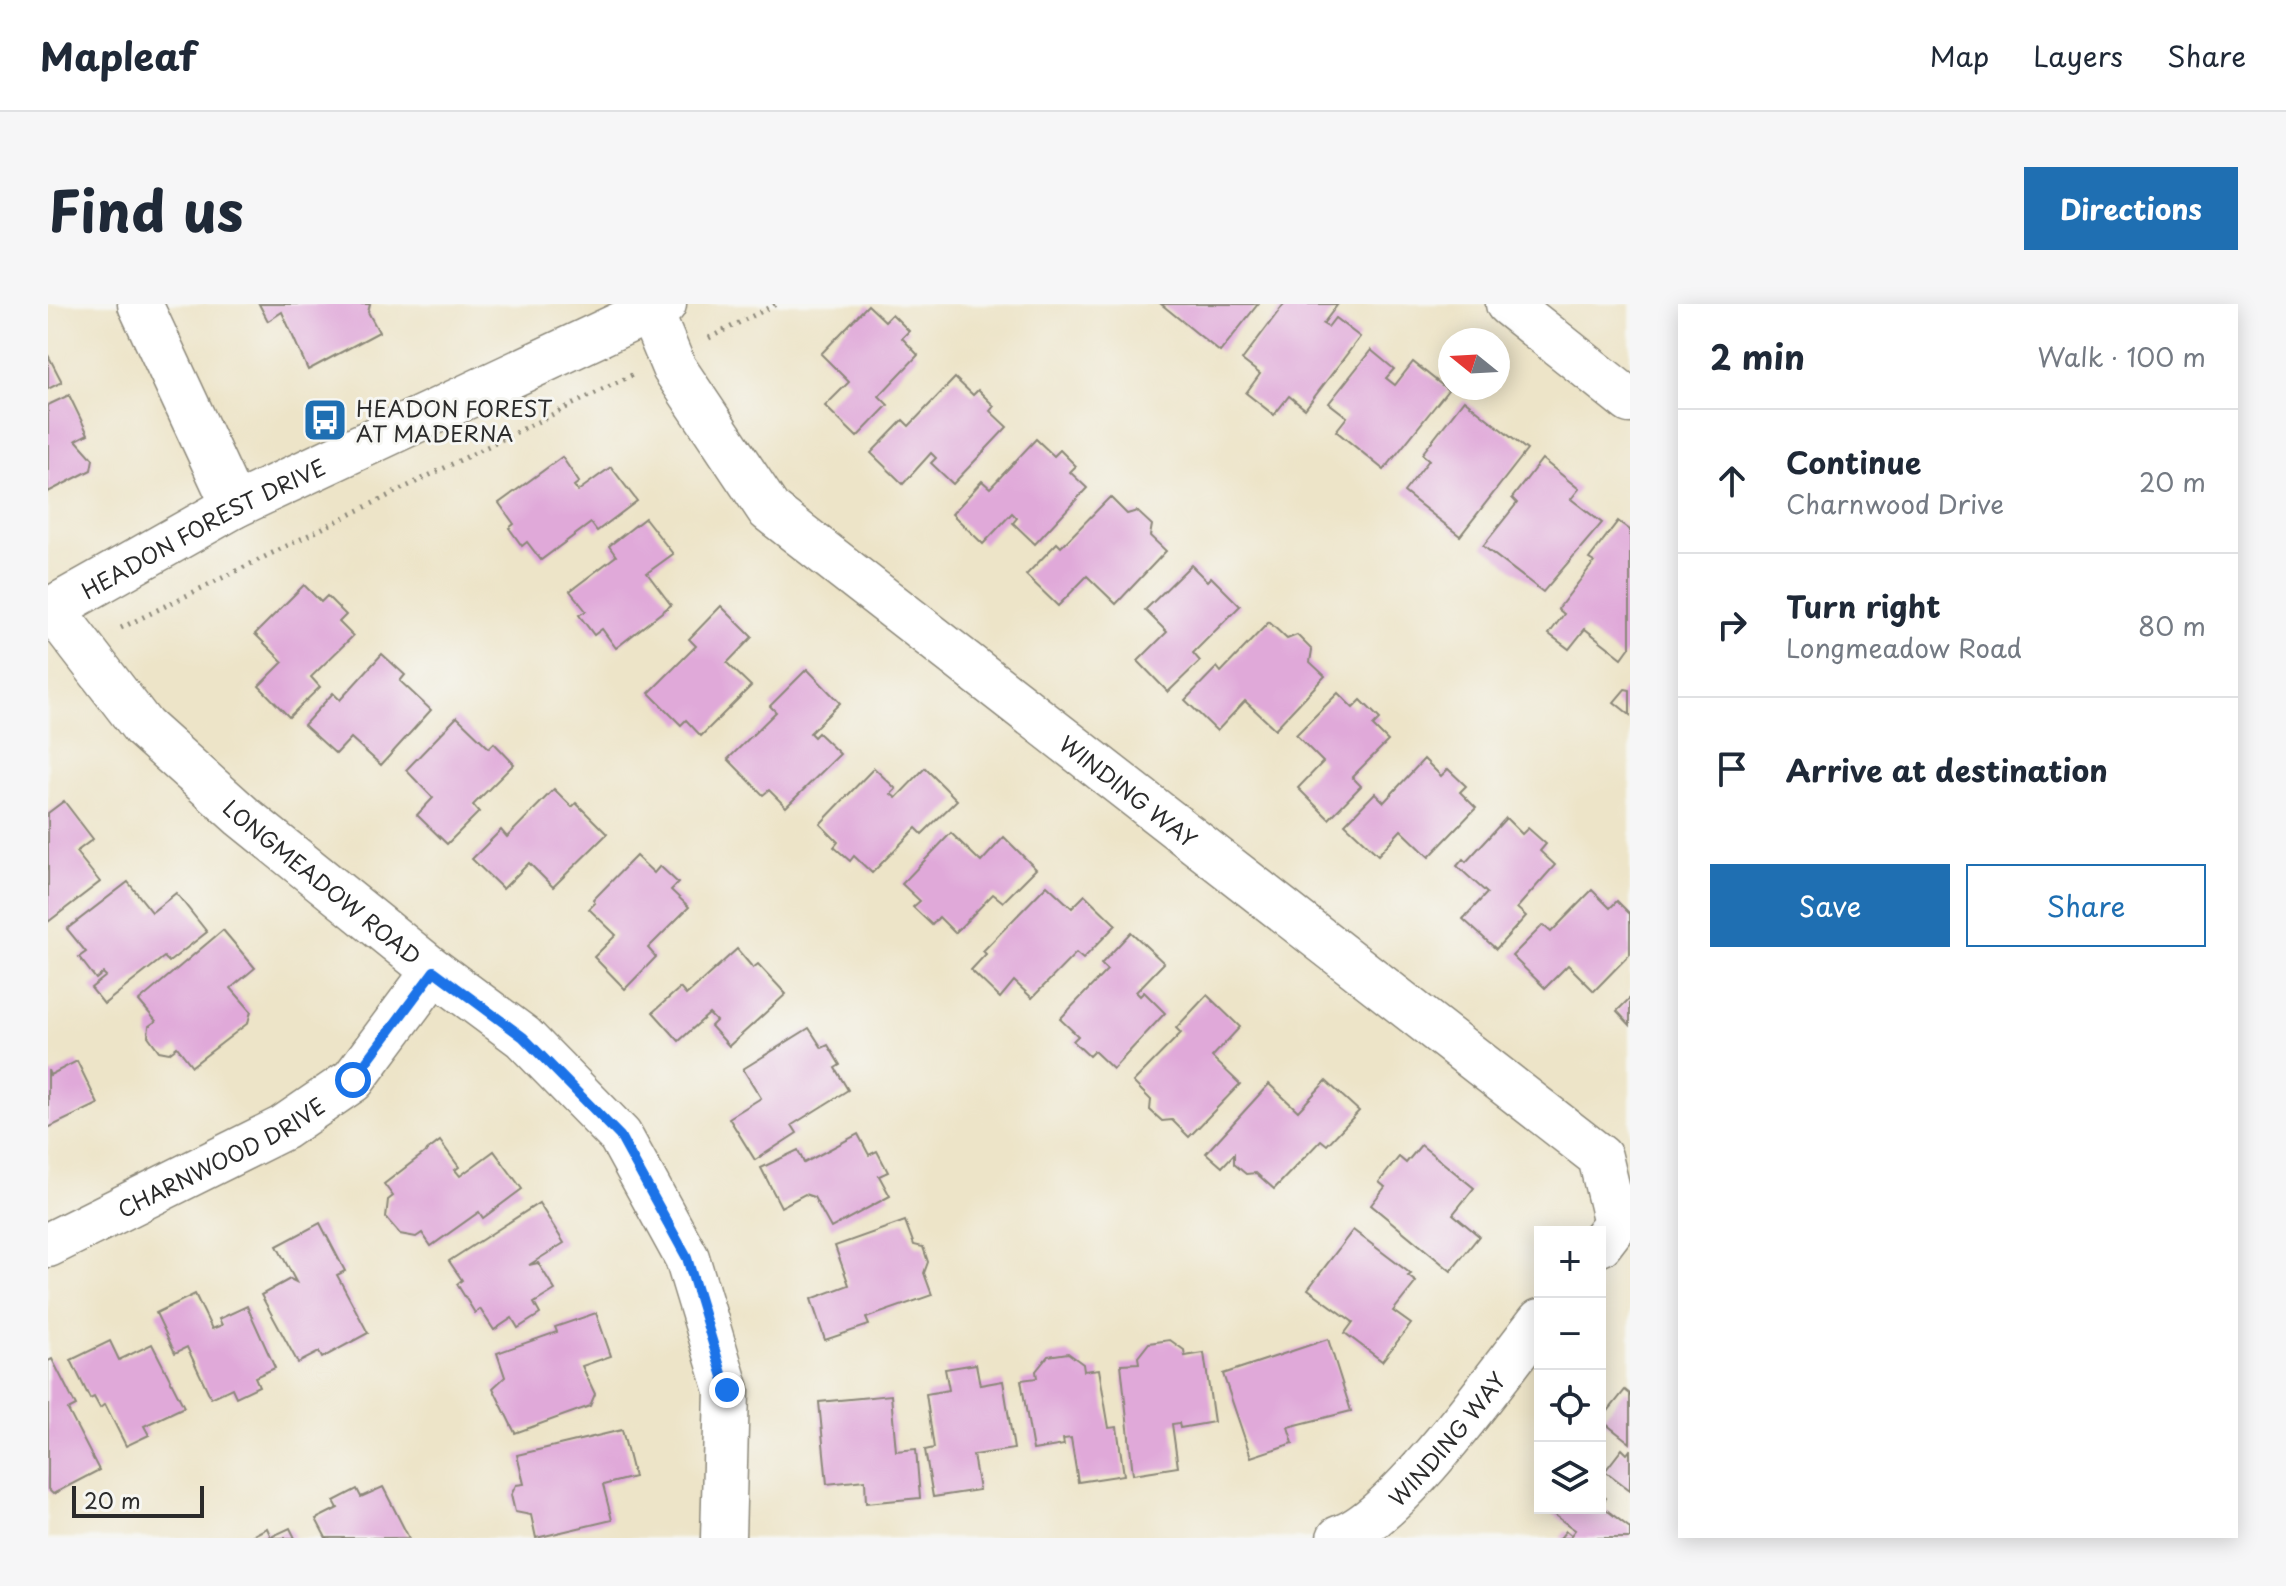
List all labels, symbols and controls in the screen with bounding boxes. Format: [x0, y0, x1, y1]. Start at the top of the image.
text: Mapleaf [40, 27, 197, 84]
text: Map [1929, 34, 1989, 77]
text: Layers [2033, 34, 2123, 77]
text: Share [2167, 34, 2246, 77]
text: Find us [48, 166, 244, 251]
button: Directions [2024, 167, 2238, 250]
north arrow [1438, 328, 1510, 400]
text: 2 min [1710, 330, 1805, 382]
text: Walk · 100 m [2038, 337, 2206, 376]
place label: HEADON FOREST AT MADERNA [356, 391, 552, 449]
bus stop icon: HEADON FOREST AT MADERNA [301, 396, 349, 444]
text: Continue [1786, 439, 1921, 484]
street label: HEADON FOREST DRIVE [74, 449, 330, 606]
icon: ahead [1710, 459, 1754, 503]
text: 20 m [2139, 462, 2206, 501]
text: Charnwood Drive [1786, 484, 2004, 523]
text: Turn right [1786, 583, 1941, 628]
icon: right [1710, 603, 1754, 647]
text: 80 m [2138, 606, 2206, 645]
text: Longmeadow Road [1786, 628, 2022, 667]
street label: WINDING WAY [1053, 726, 1205, 855]
icon: arrive [1710, 747, 1754, 791]
text: Arrive at destination [1786, 747, 2108, 792]
street label: LONGMEADOW ROAD [217, 791, 429, 971]
button: Save [1710, 864, 1950, 947]
button: Share [1966, 864, 2206, 947]
route start [335, 1062, 371, 1098]
street label: CHARNWOOD DRIVE [111, 1088, 331, 1225]
map controls [1534, 1226, 1606, 1514]
button: + [1534, 1226, 1606, 1298]
button: − [1534, 1298, 1606, 1370]
street label: WINDING WAY [1380, 1364, 1513, 1513]
button: locate [1534, 1370, 1606, 1442]
route end [709, 1372, 745, 1408]
button: layers [1534, 1442, 1606, 1514]
scale bar [72, 1482, 204, 1518]
text: 20 m [84, 1483, 141, 1516]

